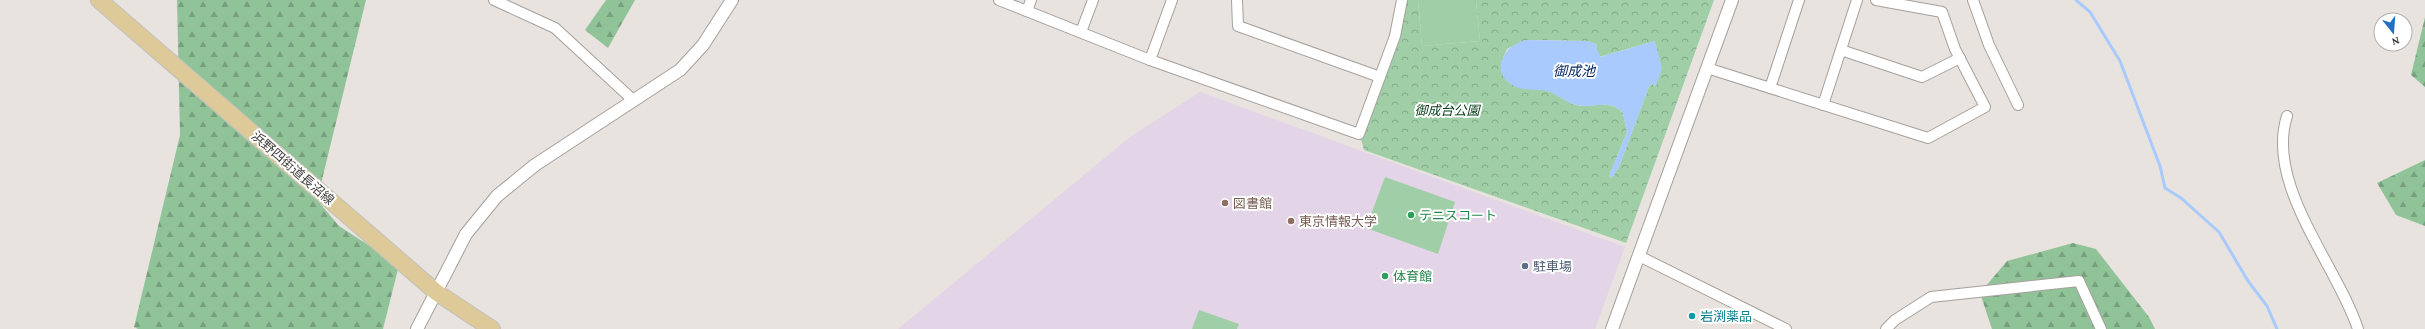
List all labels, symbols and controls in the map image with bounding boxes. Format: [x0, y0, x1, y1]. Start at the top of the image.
north arrow [2373, 12, 2413, 52]
text: N [2390, 35, 2401, 49]
water label: 御成池 [1553, 63, 1597, 79]
park label: 御成台公園 [1414, 103, 1481, 118]
street label: 浜野四街道長沼線 [249, 128, 337, 208]
place label: 図書館 [1233, 196, 1272, 211]
marker: 図書館 [1220, 198, 1230, 208]
place label: テニスコート [1419, 208, 1497, 223]
marker: テニスコート [1406, 210, 1416, 220]
place label: 東京情報大学 [1299, 214, 1377, 229]
marker: 東京情報大学 [1286, 216, 1296, 226]
place label: 駐車場 [1533, 259, 1572, 274]
marker: 駐車場 [1520, 261, 1530, 271]
place label: 体育館 [1393, 269, 1432, 284]
marker: 体育館 [1380, 271, 1390, 281]
place label: 岩渕薬品 [1700, 309, 1752, 324]
marker: 岩渕薬品 [1687, 311, 1697, 321]

